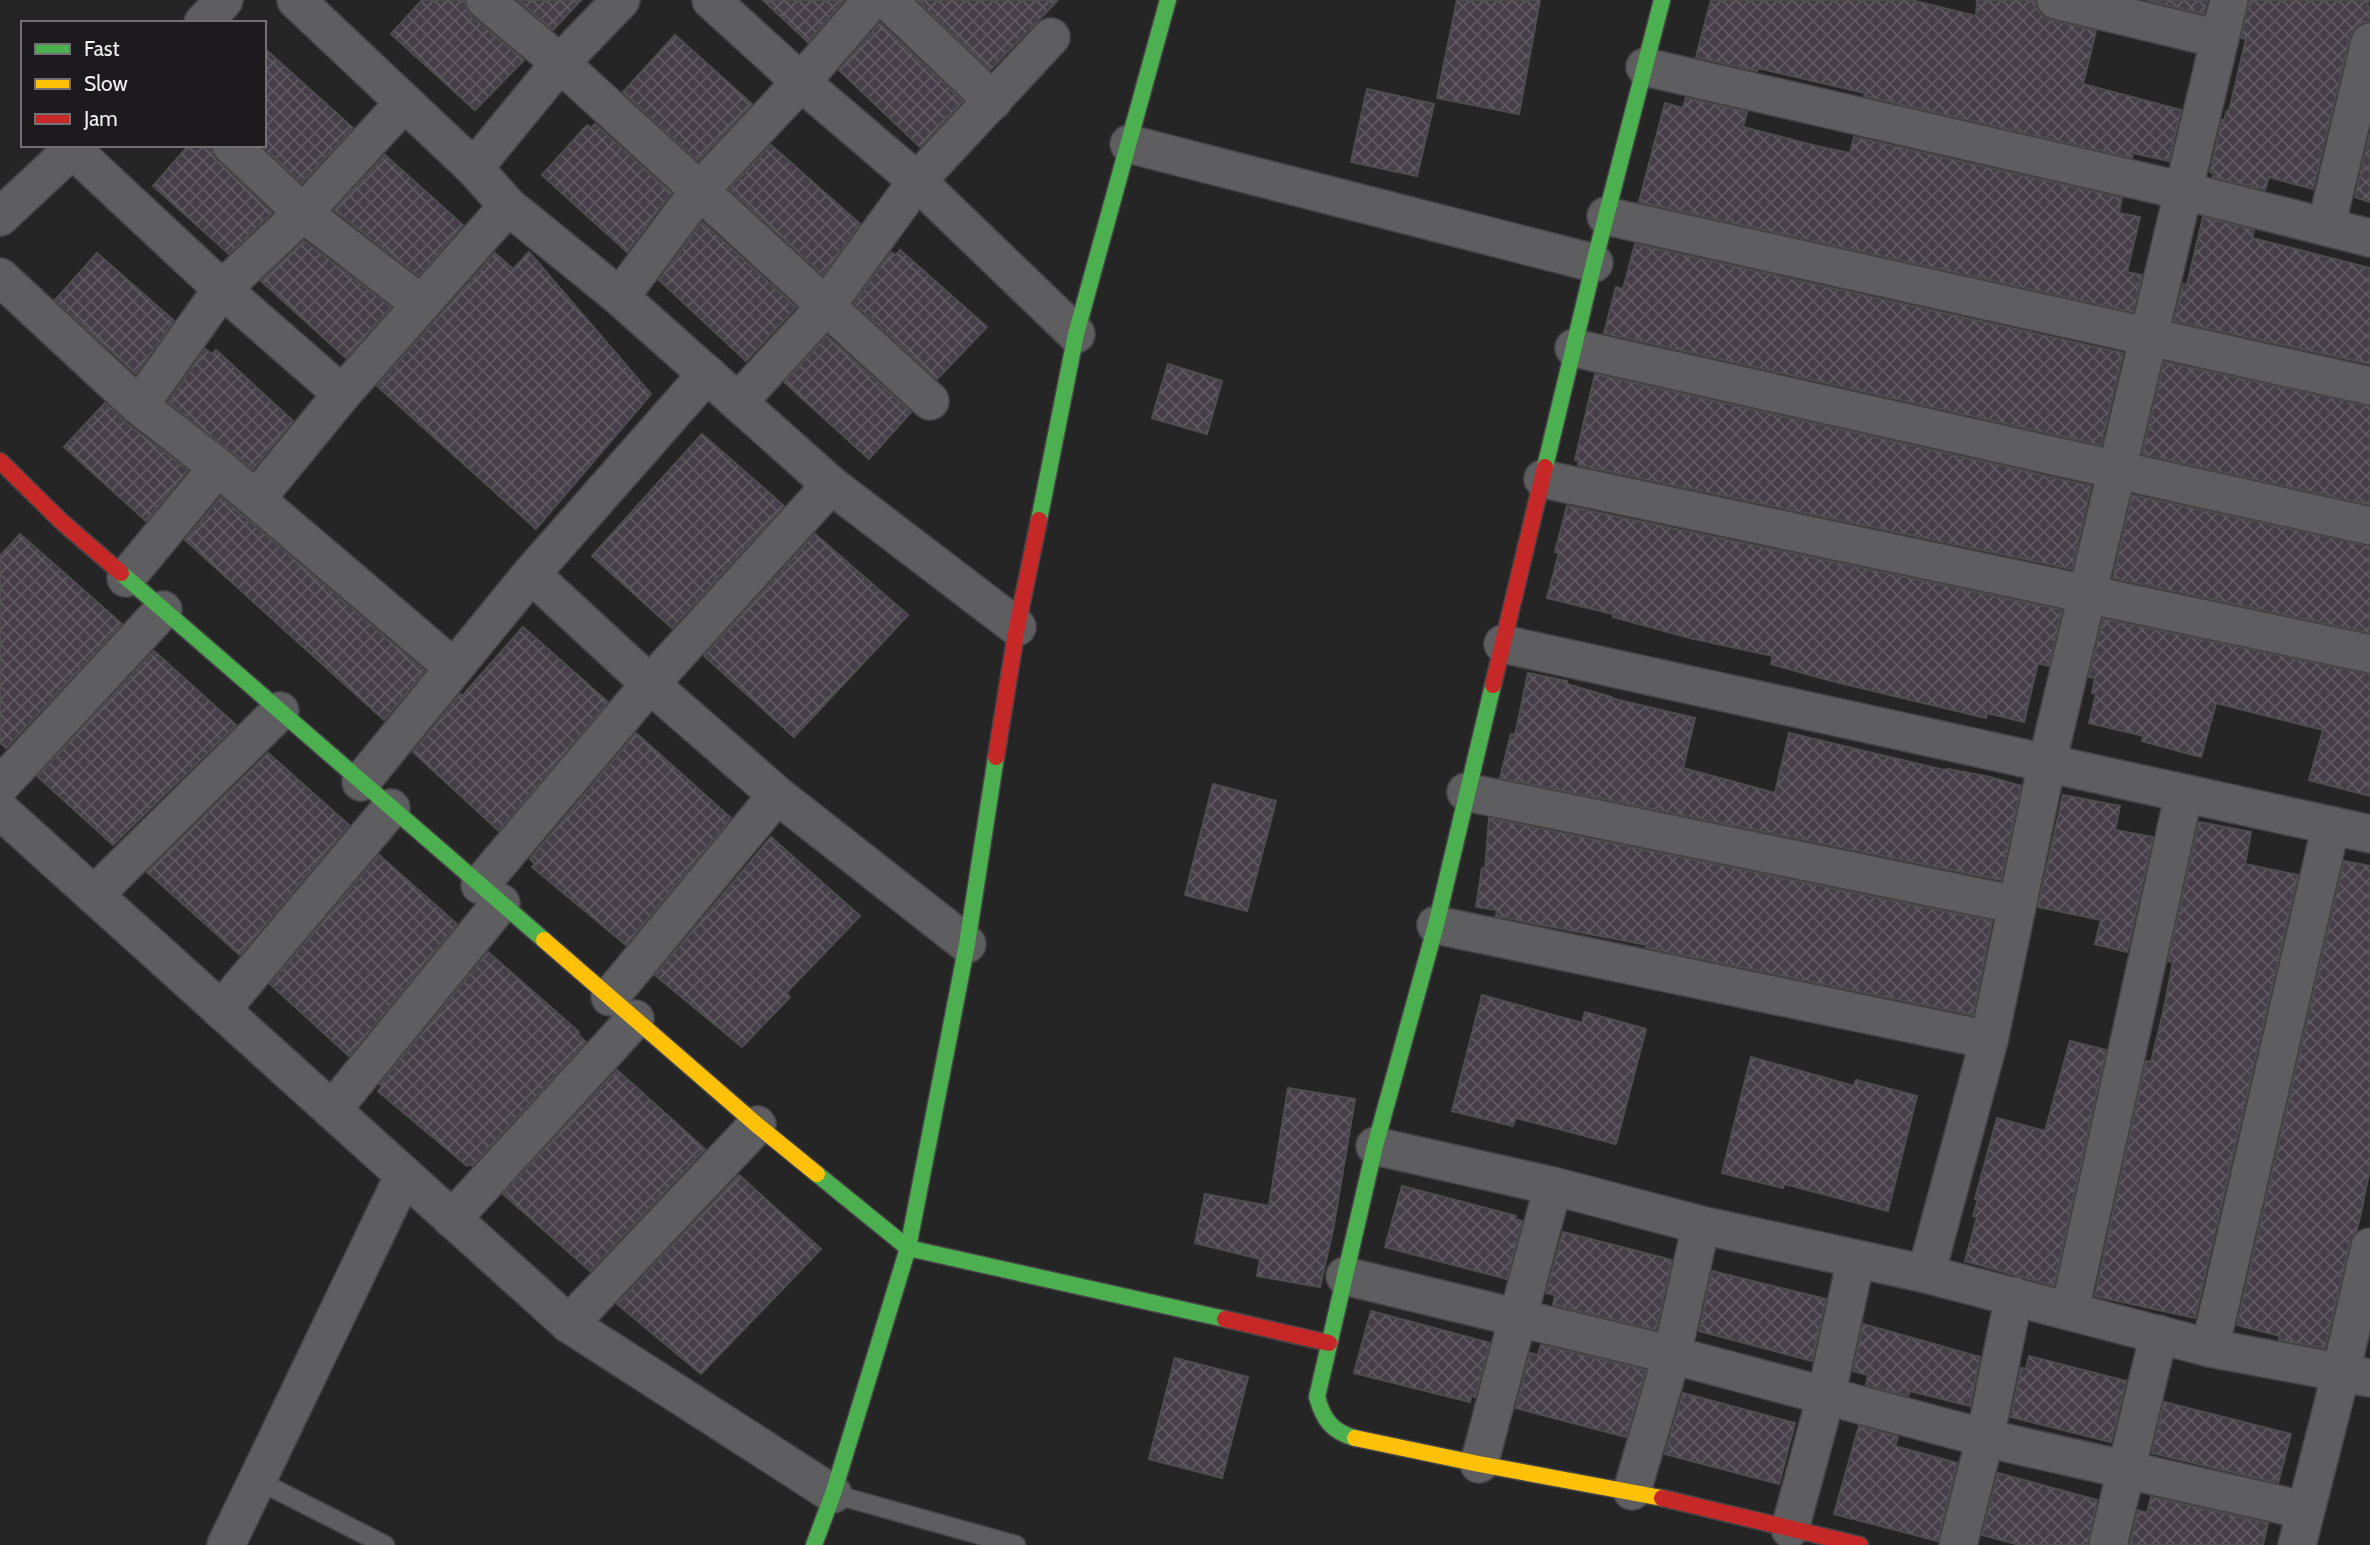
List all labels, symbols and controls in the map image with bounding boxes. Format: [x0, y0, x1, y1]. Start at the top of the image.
legend [21, 21, 266, 147]
text: Fast [84, 36, 120, 61]
text: Slow [84, 71, 128, 96]
text: Jam [83, 106, 118, 131]

